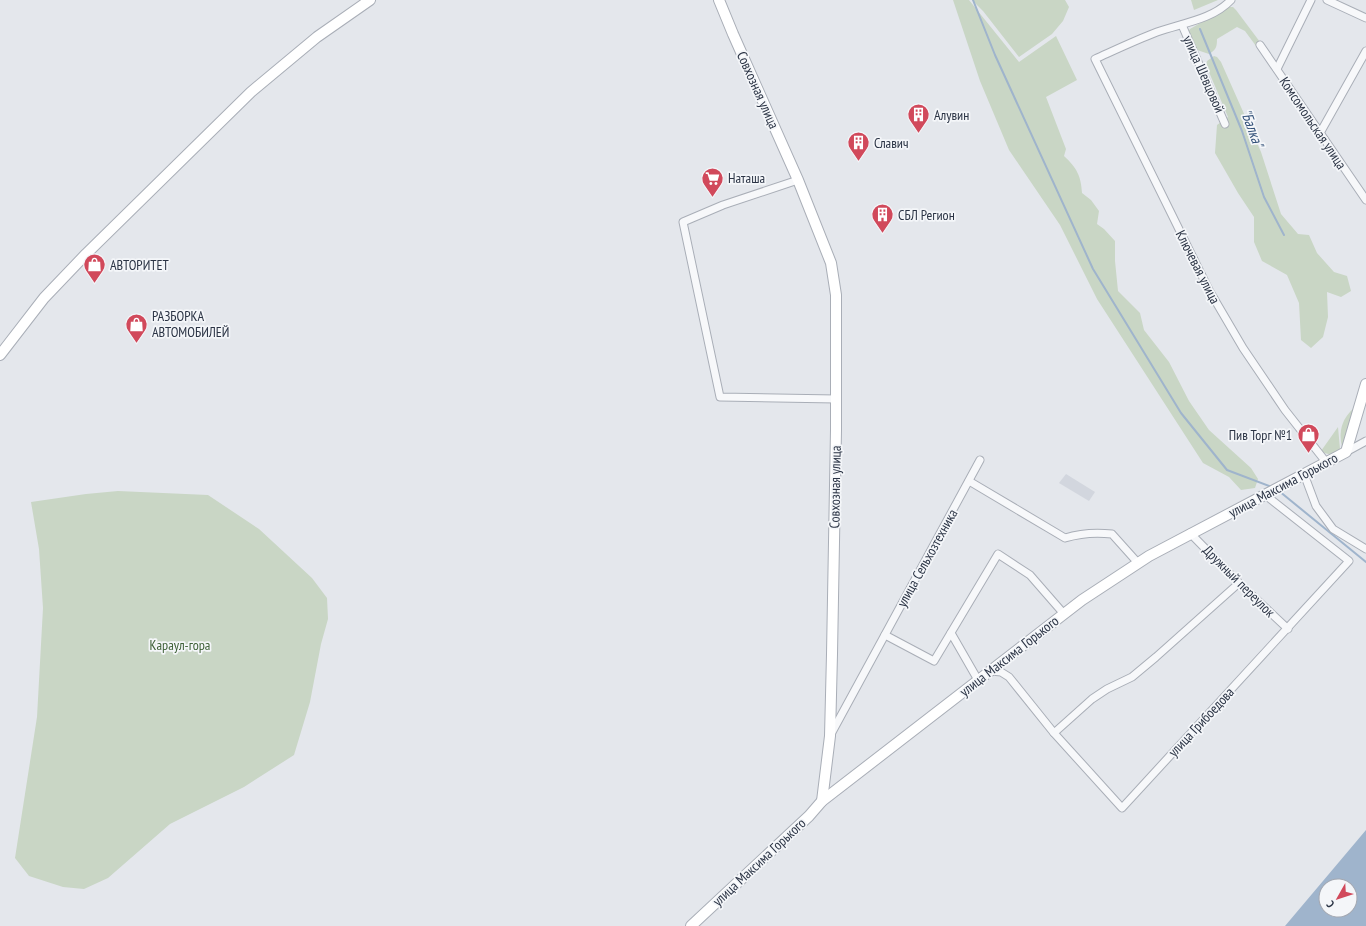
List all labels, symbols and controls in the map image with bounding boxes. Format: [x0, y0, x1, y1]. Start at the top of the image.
street label: улица Шевцовой [1179, 32, 1229, 116]
street label: Совхозная улица [733, 48, 783, 132]
street label: Комсомольская улица [1275, 73, 1351, 173]
building icon: Алувин [906, 102, 932, 135]
place label: Алувин [934, 106, 969, 124]
water label: "Балка" [1237, 106, 1269, 152]
building icon: Славич [845, 130, 871, 163]
place label: Славич [874, 134, 909, 152]
supermarket icon: Наташа [700, 165, 726, 198]
place label: Наташа [728, 169, 765, 187]
building icon: СБЛ Регион [869, 202, 895, 235]
place label: СБЛ Регион [898, 206, 955, 224]
street label: Ключевая улица [1172, 227, 1224, 307]
shop icon: АВТОРИТЕТ [81, 252, 107, 285]
place label: АВТОРИТЕТ [110, 256, 170, 274]
place label: РАЗБОРКА АВТОМОБИЛЕЙ [152, 307, 229, 341]
shop icon: РАЗБОРКА АВТОМОБИЛЕЙ [123, 311, 149, 344]
shop icon: Пив Торг №1 [1295, 422, 1321, 455]
place label: Пив Торг №1 [1229, 426, 1292, 444]
street label: Совхозная улица [825, 445, 845, 529]
street label: улица Максима Горького [1225, 449, 1341, 521]
street label: улица Сельхозтехника [893, 506, 961, 610]
street label: Дружный переулок [1199, 541, 1279, 621]
street label: улица Максима Горького [956, 612, 1062, 700]
park label: Караул-гора [150, 636, 210, 654]
street label: улица Грибоедова [1164, 683, 1238, 761]
street label: улица Максима Горького [709, 814, 809, 910]
north arrow [1318, 878, 1358, 918]
text: С [1323, 898, 1337, 911]

